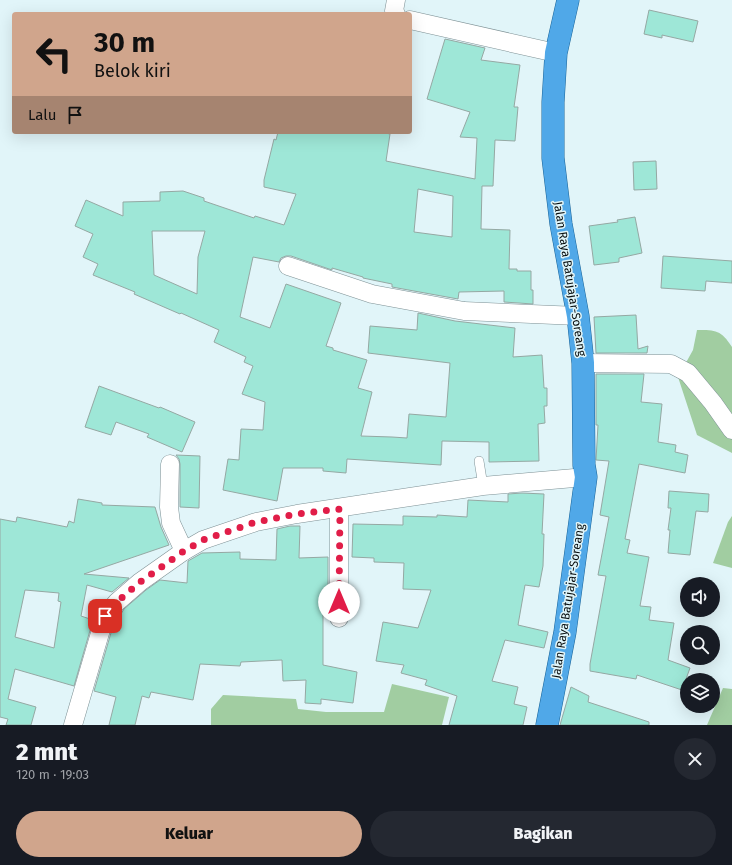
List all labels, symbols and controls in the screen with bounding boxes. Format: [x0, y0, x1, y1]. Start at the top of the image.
text: 30 m [94, 26, 155, 59]
icon: left [28, 28, 80, 80]
text: Belok kiri [94, 60, 171, 82]
icon: arrive [64, 104, 86, 126]
text: Lalu [28, 106, 56, 124]
street label: Jalan Raya Batujajar-Soreang [551, 201, 589, 358]
street label: Jalan Raya Batujajar-Soreang [549, 522, 587, 679]
map controls [680, 577, 720, 713]
button: sound [680, 577, 720, 617]
position arrow [318, 581, 360, 623]
pin [88, 599, 122, 633]
icon: arrive [94, 605, 116, 627]
button: search [680, 625, 720, 665]
button: layers [680, 673, 720, 713]
text: 2 mnt [16, 738, 77, 766]
button: close [674, 738, 716, 780]
text: 120 m · 19:03 [16, 767, 89, 782]
button: Keluar [16, 811, 362, 857]
button: Bagikan [370, 811, 716, 857]

